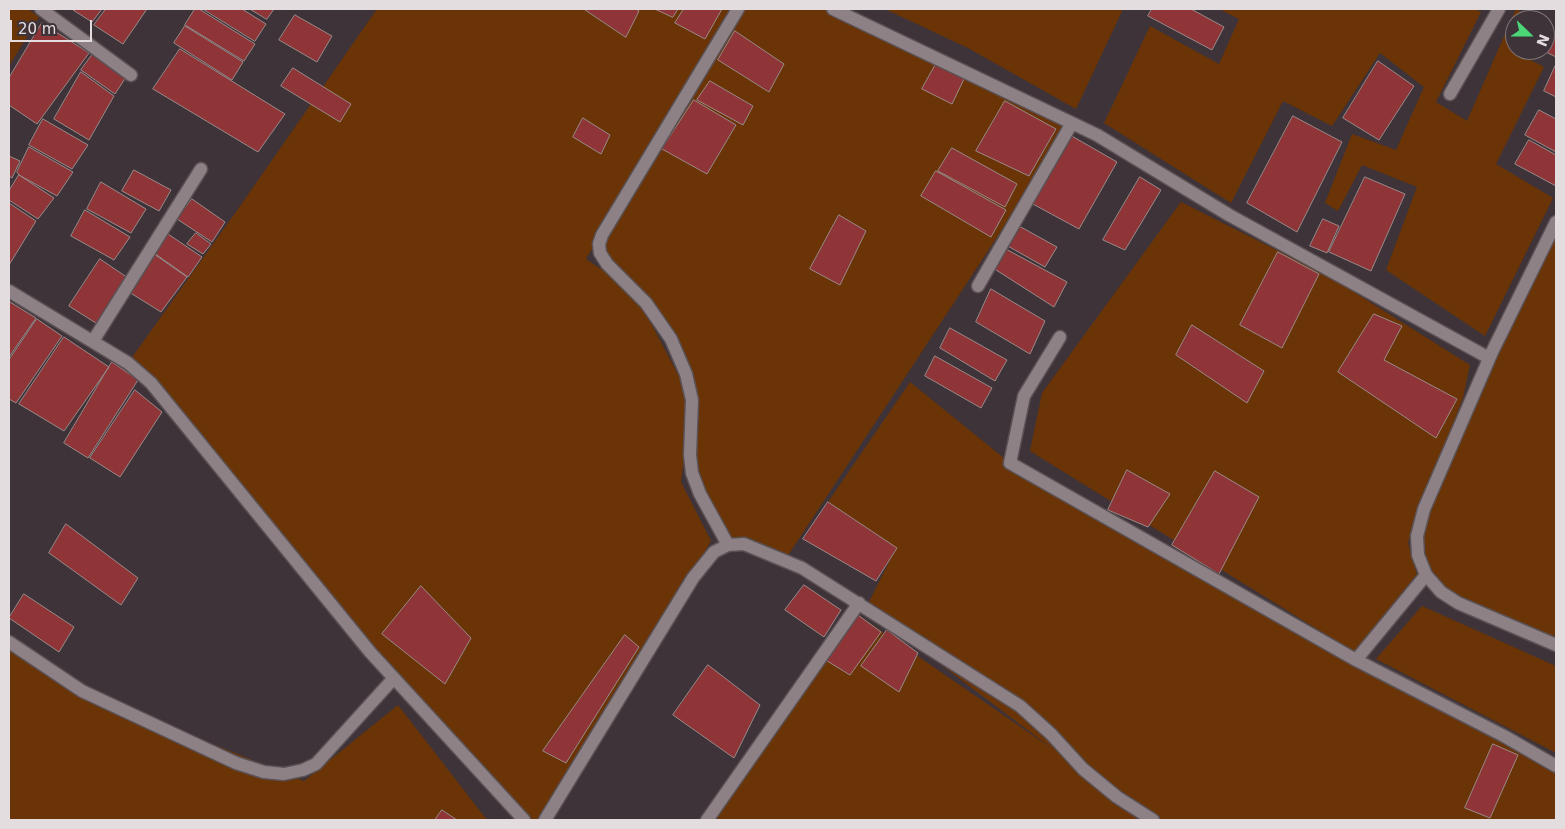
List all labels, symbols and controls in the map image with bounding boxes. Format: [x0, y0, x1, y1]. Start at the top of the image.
scale bar [12, 10, 95, 42]
north arrow [1505, 10, 1555, 60]
text: 20 m [18, 20, 56, 38]
text: N [1533, 32, 1553, 49]

